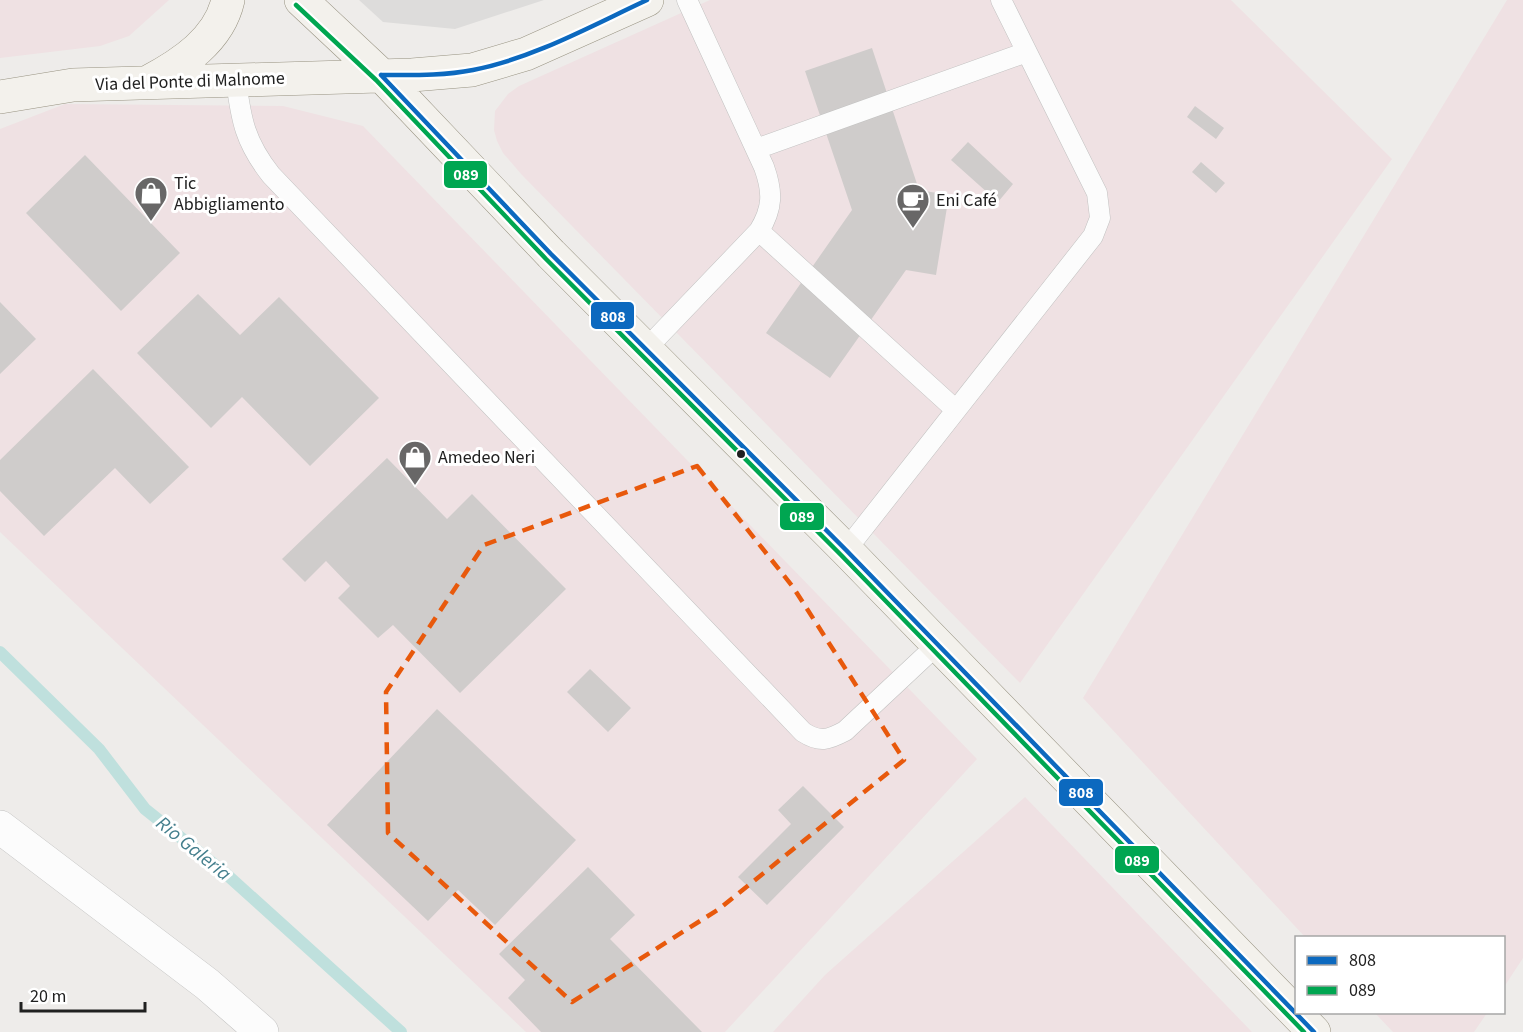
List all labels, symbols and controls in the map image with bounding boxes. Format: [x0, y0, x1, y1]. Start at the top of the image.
street label: Via del Ponte di Malnome [95, 66, 285, 97]
line badge: 089 [443, 160, 488, 189]
text: 089 [453, 164, 479, 186]
place label: Tic Abbigliamento [174, 171, 285, 217]
shop icon: Tic Abbigliamento [133, 175, 169, 222]
cafe icon: Eni Café [895, 182, 931, 229]
place label: Eni Café [936, 188, 997, 213]
line badge: 808 [590, 301, 635, 330]
text: 808 [600, 306, 626, 328]
shop icon: Amedeo Neri [397, 439, 433, 486]
place label: Amedeo Neri [438, 445, 535, 470]
unlabelled marker [735, 448, 747, 460]
line badge: 089 [779, 502, 825, 531]
text: 089 [789, 506, 815, 528]
line badge: 808 [1058, 778, 1104, 807]
text: 808 [1068, 782, 1094, 804]
water label: Rio Galeria [150, 810, 237, 888]
line badge: 089 [1114, 845, 1160, 874]
text: 089 [1124, 850, 1150, 872]
legend [1295, 936, 1505, 1014]
text: 808 [1349, 948, 1376, 973]
scale bar [21, 975, 146, 1013]
text: 089 [1349, 978, 1376, 1003]
text: 20 m [30, 984, 66, 1009]

